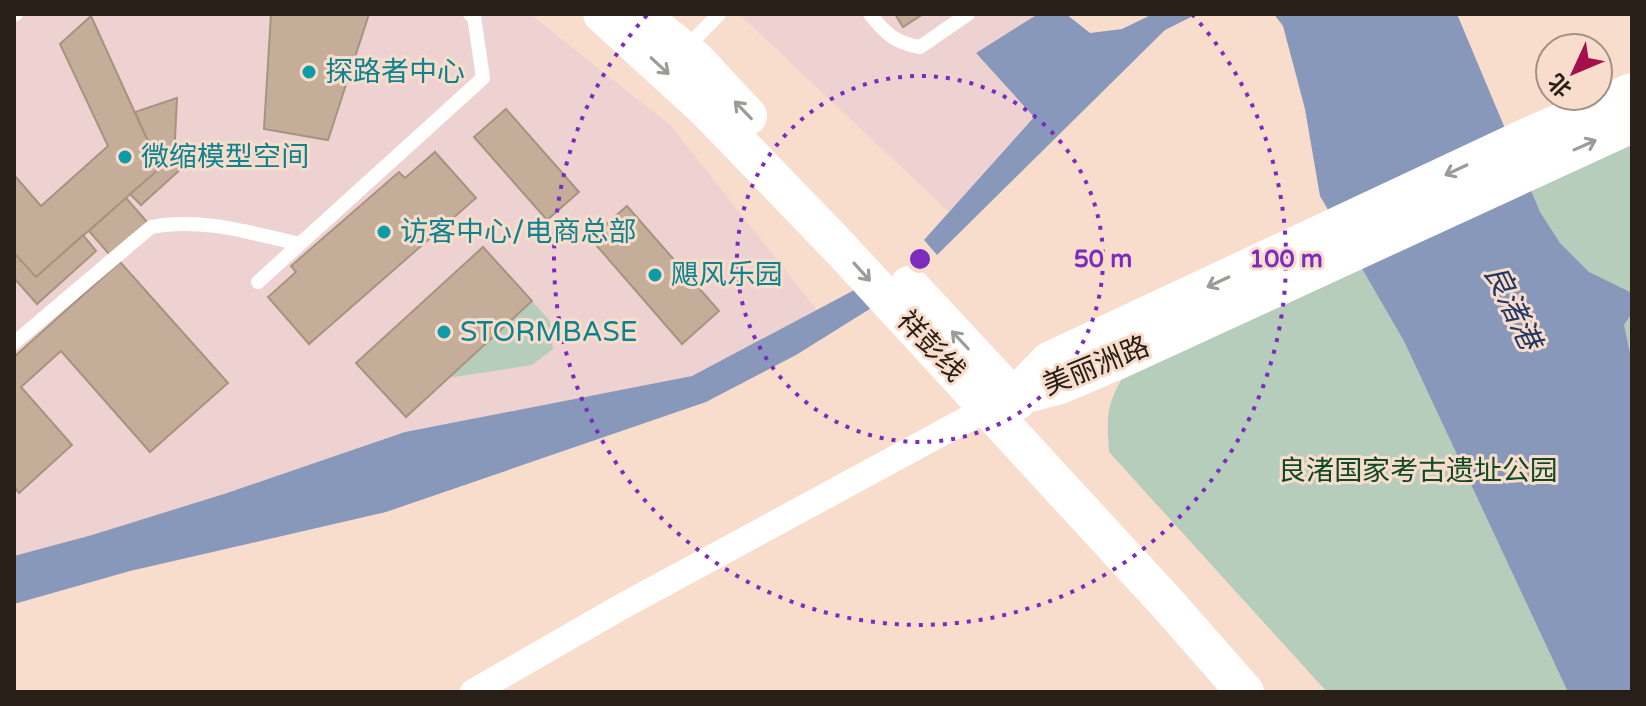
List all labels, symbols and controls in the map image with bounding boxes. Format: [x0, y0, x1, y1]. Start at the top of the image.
north arrow [1534, 32, 1614, 112]
place label: 探路者中心 [325, 55, 465, 89]
one-way arrow [650, 57, 670, 75]
marker: 探路者中心 [300, 63, 318, 81]
text: 北 [1543, 68, 1577, 102]
one-way arrow [734, 100, 753, 120]
one-way arrow [1573, 136, 1597, 151]
place label: 微缩模型空间 [141, 140, 309, 174]
marker: 微缩模型空间 [116, 148, 134, 166]
one-way arrow [1445, 163, 1469, 178]
place label: 访客中心/电商总部 [400, 215, 636, 249]
marker: 访客中心/电商总部 [375, 223, 393, 241]
centre of rings [906, 245, 934, 273]
text: 50 m [1074, 245, 1132, 274]
text: 100 m [1249, 245, 1323, 274]
place label: 飓风乐园 [671, 258, 783, 292]
water label: 良渚港 [1476, 258, 1550, 359]
one-way arrow [852, 261, 870, 281]
marker: 飓风乐园 [646, 266, 664, 284]
one-way arrow [1206, 275, 1230, 290]
street label: 祥彭线 [890, 304, 972, 388]
place label: STORMBASE [460, 315, 638, 349]
marker: STORMBASE [435, 323, 453, 341]
street label: 美丽洲路 [1038, 329, 1154, 403]
one-way arrow [951, 330, 970, 350]
park label: 良渚国家考古遗址公园 [1278, 454, 1558, 488]

